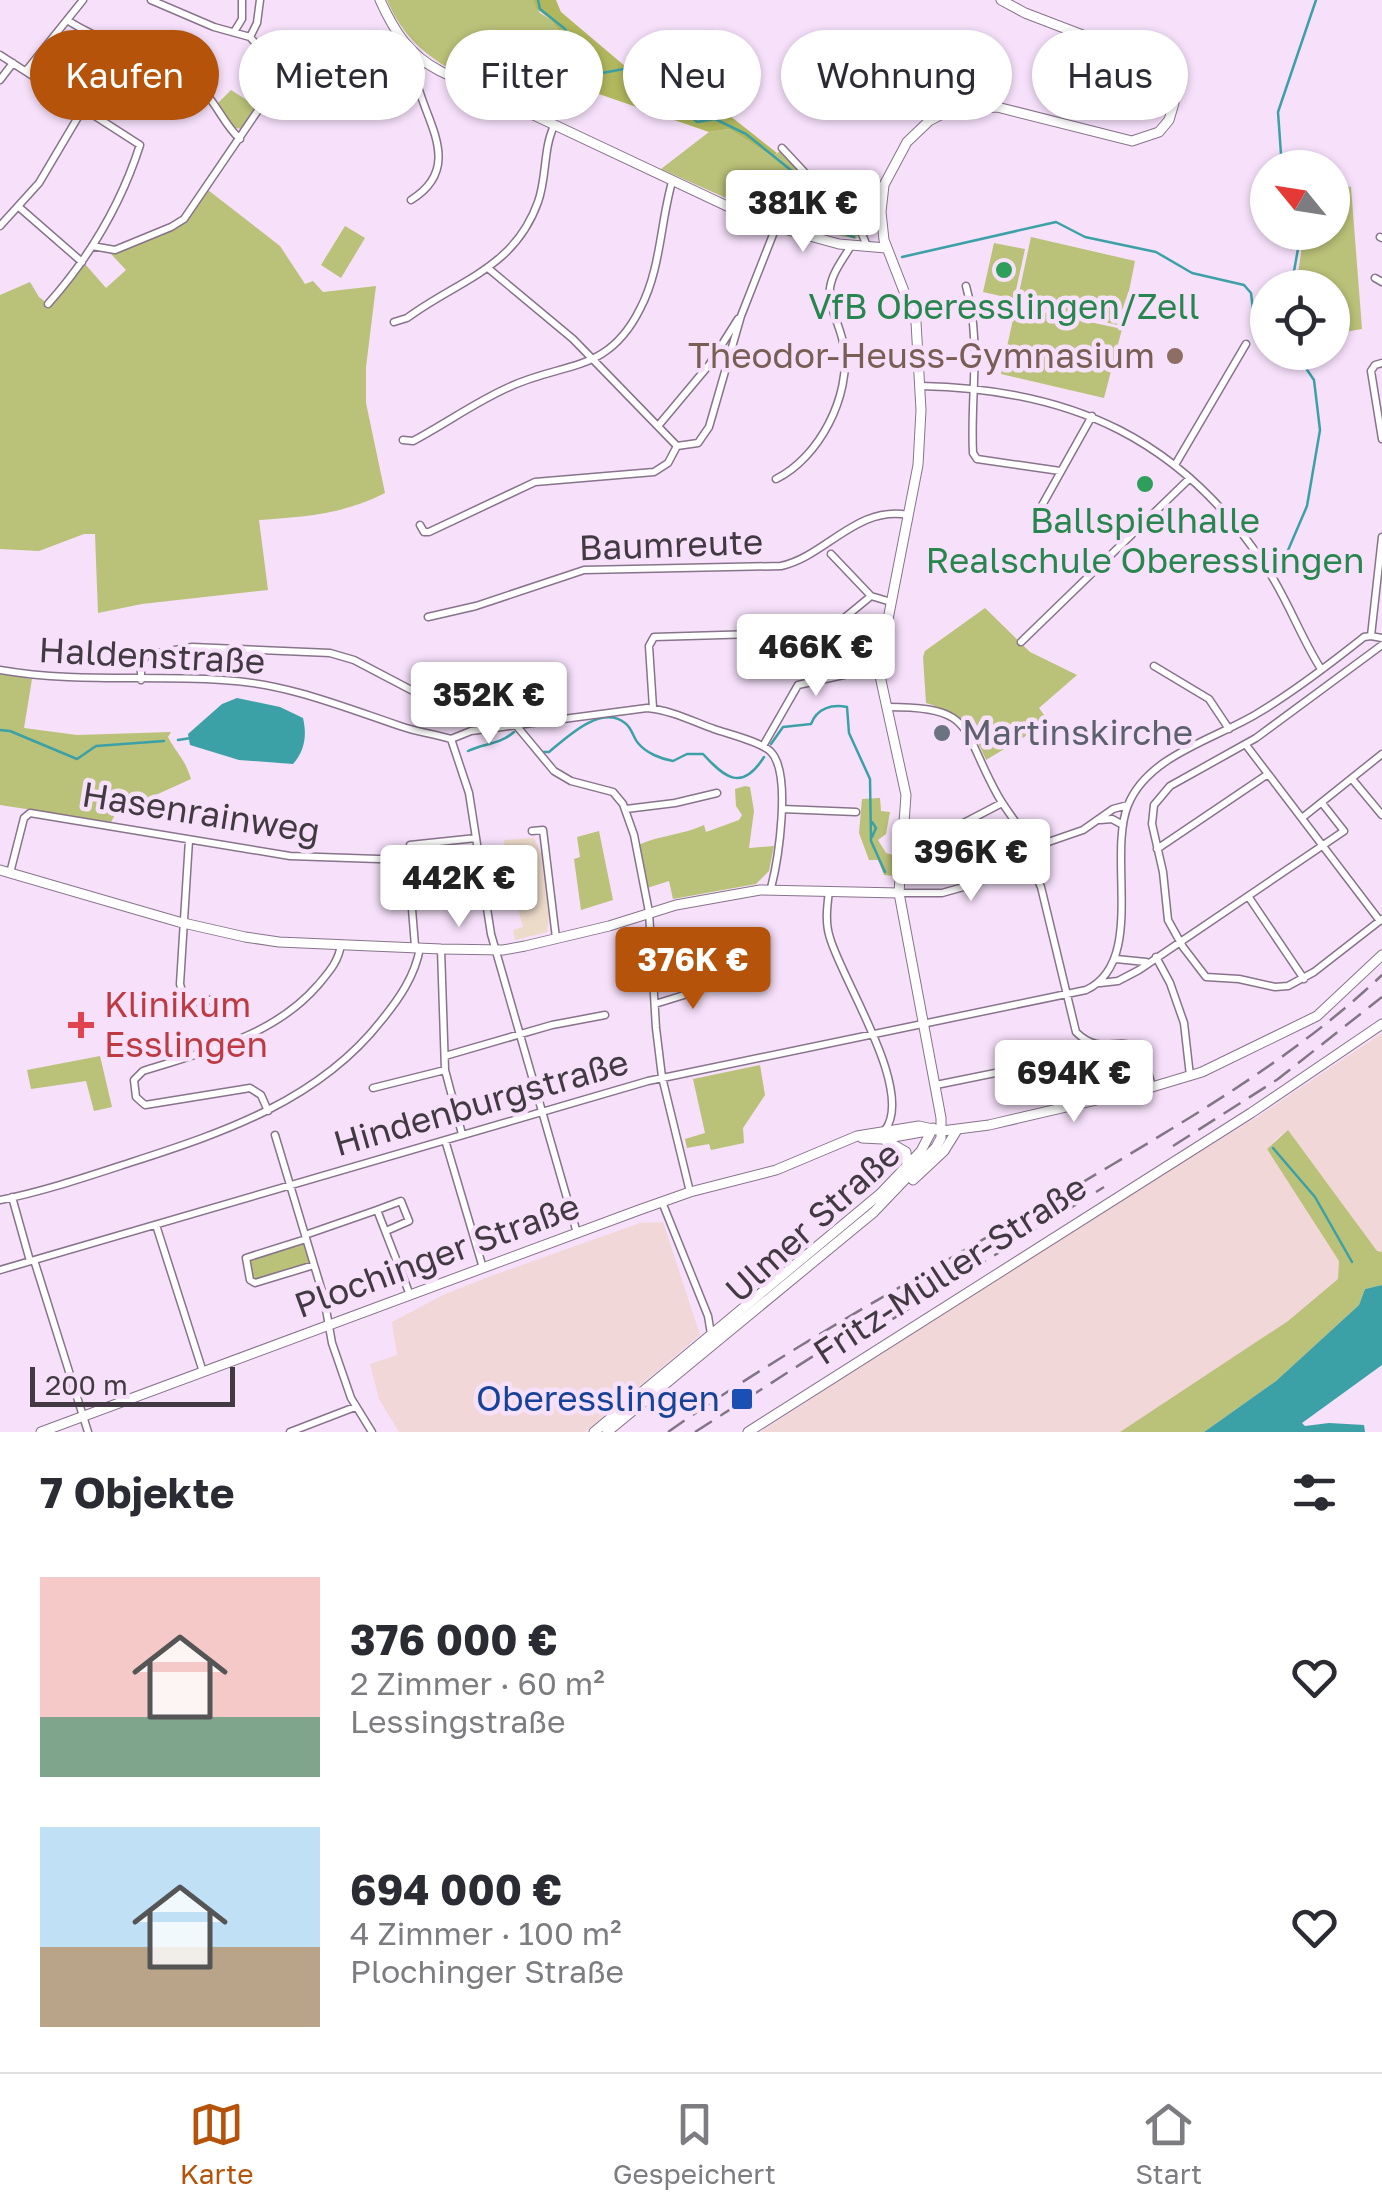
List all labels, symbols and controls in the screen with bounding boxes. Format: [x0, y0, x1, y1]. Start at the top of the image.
chip: Kaufen [30, 30, 219, 120]
chip: Mieten [239, 30, 425, 120]
chip: Filter [445, 30, 603, 120]
chip: Neu [623, 30, 761, 120]
chip: Wohnung [781, 30, 1012, 120]
chip: Haus [1032, 30, 1188, 120]
north arrow [1250, 150, 1350, 250]
map controls [1250, 150, 1350, 370]
pin: 381K € [722, 170, 884, 255]
text: 381K € [748, 183, 858, 221]
marker: VfB Oberesslingen/Zell [993, 259, 1015, 281]
button: locate [1250, 270, 1350, 370]
place label: VfB Oberesslingen/Zell [808, 285, 1200, 327]
place label: Theodor-Heuss-Gymnasium [688, 334, 1155, 376]
marker: Theodor-Heuss-Gymnasium [1164, 345, 1186, 367]
marker: Ballspielhalle Realschule Oberesslingen [1134, 473, 1156, 495]
place label: Ballspielhalle Realschule Oberesslingen [926, 499, 1364, 581]
street label: Baumreute [578, 520, 764, 568]
pin: 466K € [735, 614, 897, 699]
text: 466K € [759, 627, 873, 665]
street label: Haldenstraße [38, 628, 266, 682]
pin: 352K € [408, 662, 570, 747]
text: 352K € [433, 675, 545, 713]
place label: Martinskirche [962, 711, 1193, 753]
marker: Martinskirche [931, 722, 953, 744]
street label: Hasenrainweg [79, 772, 323, 852]
pin: 396K € [890, 819, 1052, 904]
text: 396K € [914, 832, 1028, 870]
pin: 442K € [378, 845, 540, 930]
text: 442K € [402, 858, 516, 896]
pin: 376K € [612, 927, 774, 1012]
text: 376K € [637, 940, 749, 978]
place label: Klinikum Esslingen [104, 983, 268, 1065]
marker: Klinikum Esslingen [68, 1012, 94, 1038]
street label: Hindenburgstraße [329, 1040, 633, 1164]
pin: 694K € [993, 1040, 1155, 1125]
text: 694K € [1017, 1053, 1131, 1091]
street label: Ulmer Straße [717, 1132, 908, 1310]
street label: Fritz-Müller-Straße [805, 1165, 1094, 1373]
street label: Plochinger Straße [289, 1184, 585, 1326]
scale bar [30, 1362, 235, 1406]
text: 200 m [45, 1368, 128, 1401]
place label: Oberesslingen [476, 1377, 720, 1419]
marker: Oberesslingen [729, 1386, 755, 1412]
icon: filters [1287, 1465, 1342, 1520]
text: 7 Objekte [40, 1467, 234, 1517]
text: 376 000 € [350, 1614, 558, 1664]
icon: home [120, 1617, 240, 1737]
icon: heart [1287, 1650, 1342, 1705]
text: 2 Zimmer · 60 m² [350, 1664, 605, 1702]
text: Lessingstraße [350, 1702, 565, 1740]
text: 694 000 € [350, 1864, 562, 1914]
icon: home [120, 1867, 240, 1987]
icon: heart [1287, 1900, 1342, 1955]
text: 4 Zimmer · 100 m² [350, 1914, 622, 1952]
text: Plochinger Straße [350, 1952, 624, 1990]
tab: Karte [180, 2097, 253, 2190]
tab: Gespeichert [613, 2097, 776, 2190]
tab: Start [1135, 2097, 1202, 2190]

